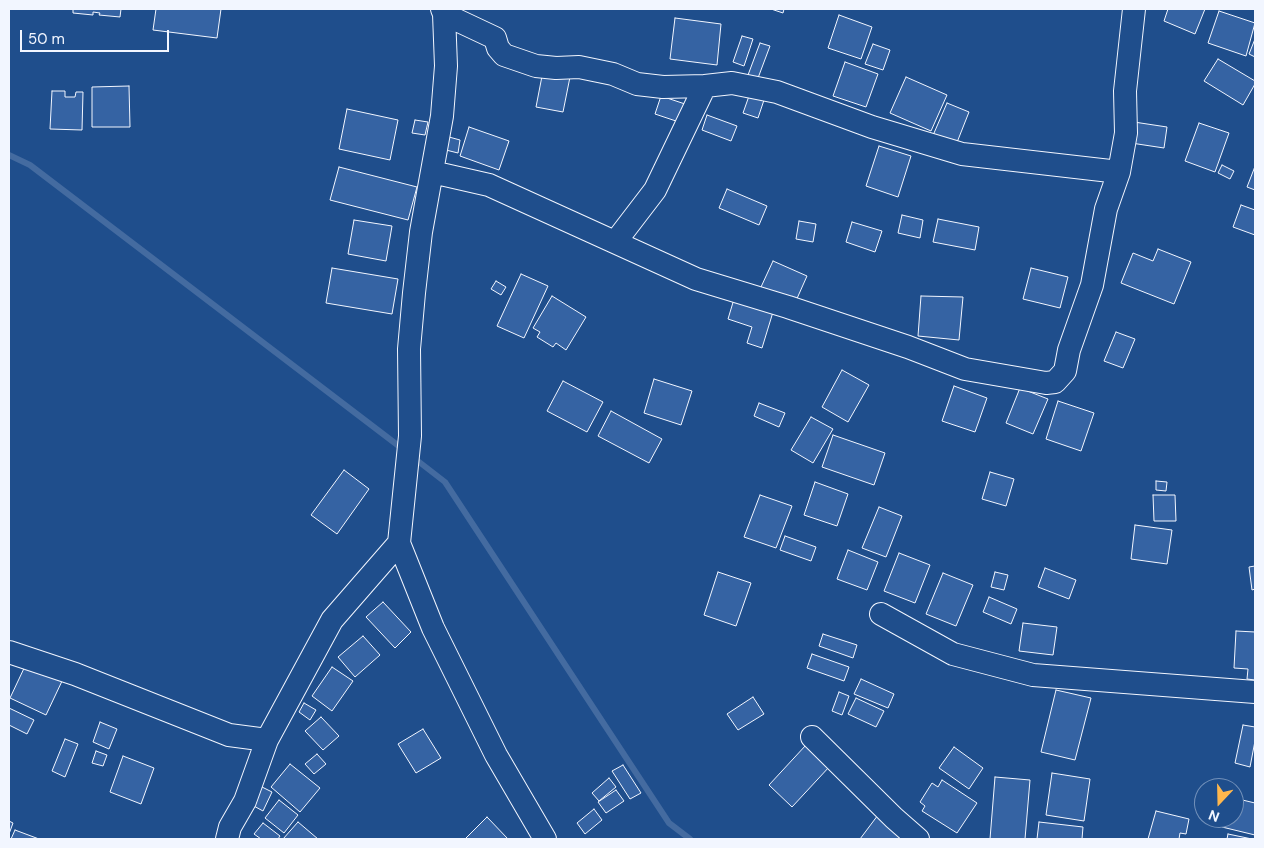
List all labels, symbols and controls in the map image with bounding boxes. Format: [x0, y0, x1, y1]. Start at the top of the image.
scale bar [22, 20, 171, 52]
text: 50 m [28, 29, 65, 49]
north arrow [1194, 778, 1244, 828]
text: N [1206, 806, 1222, 826]

